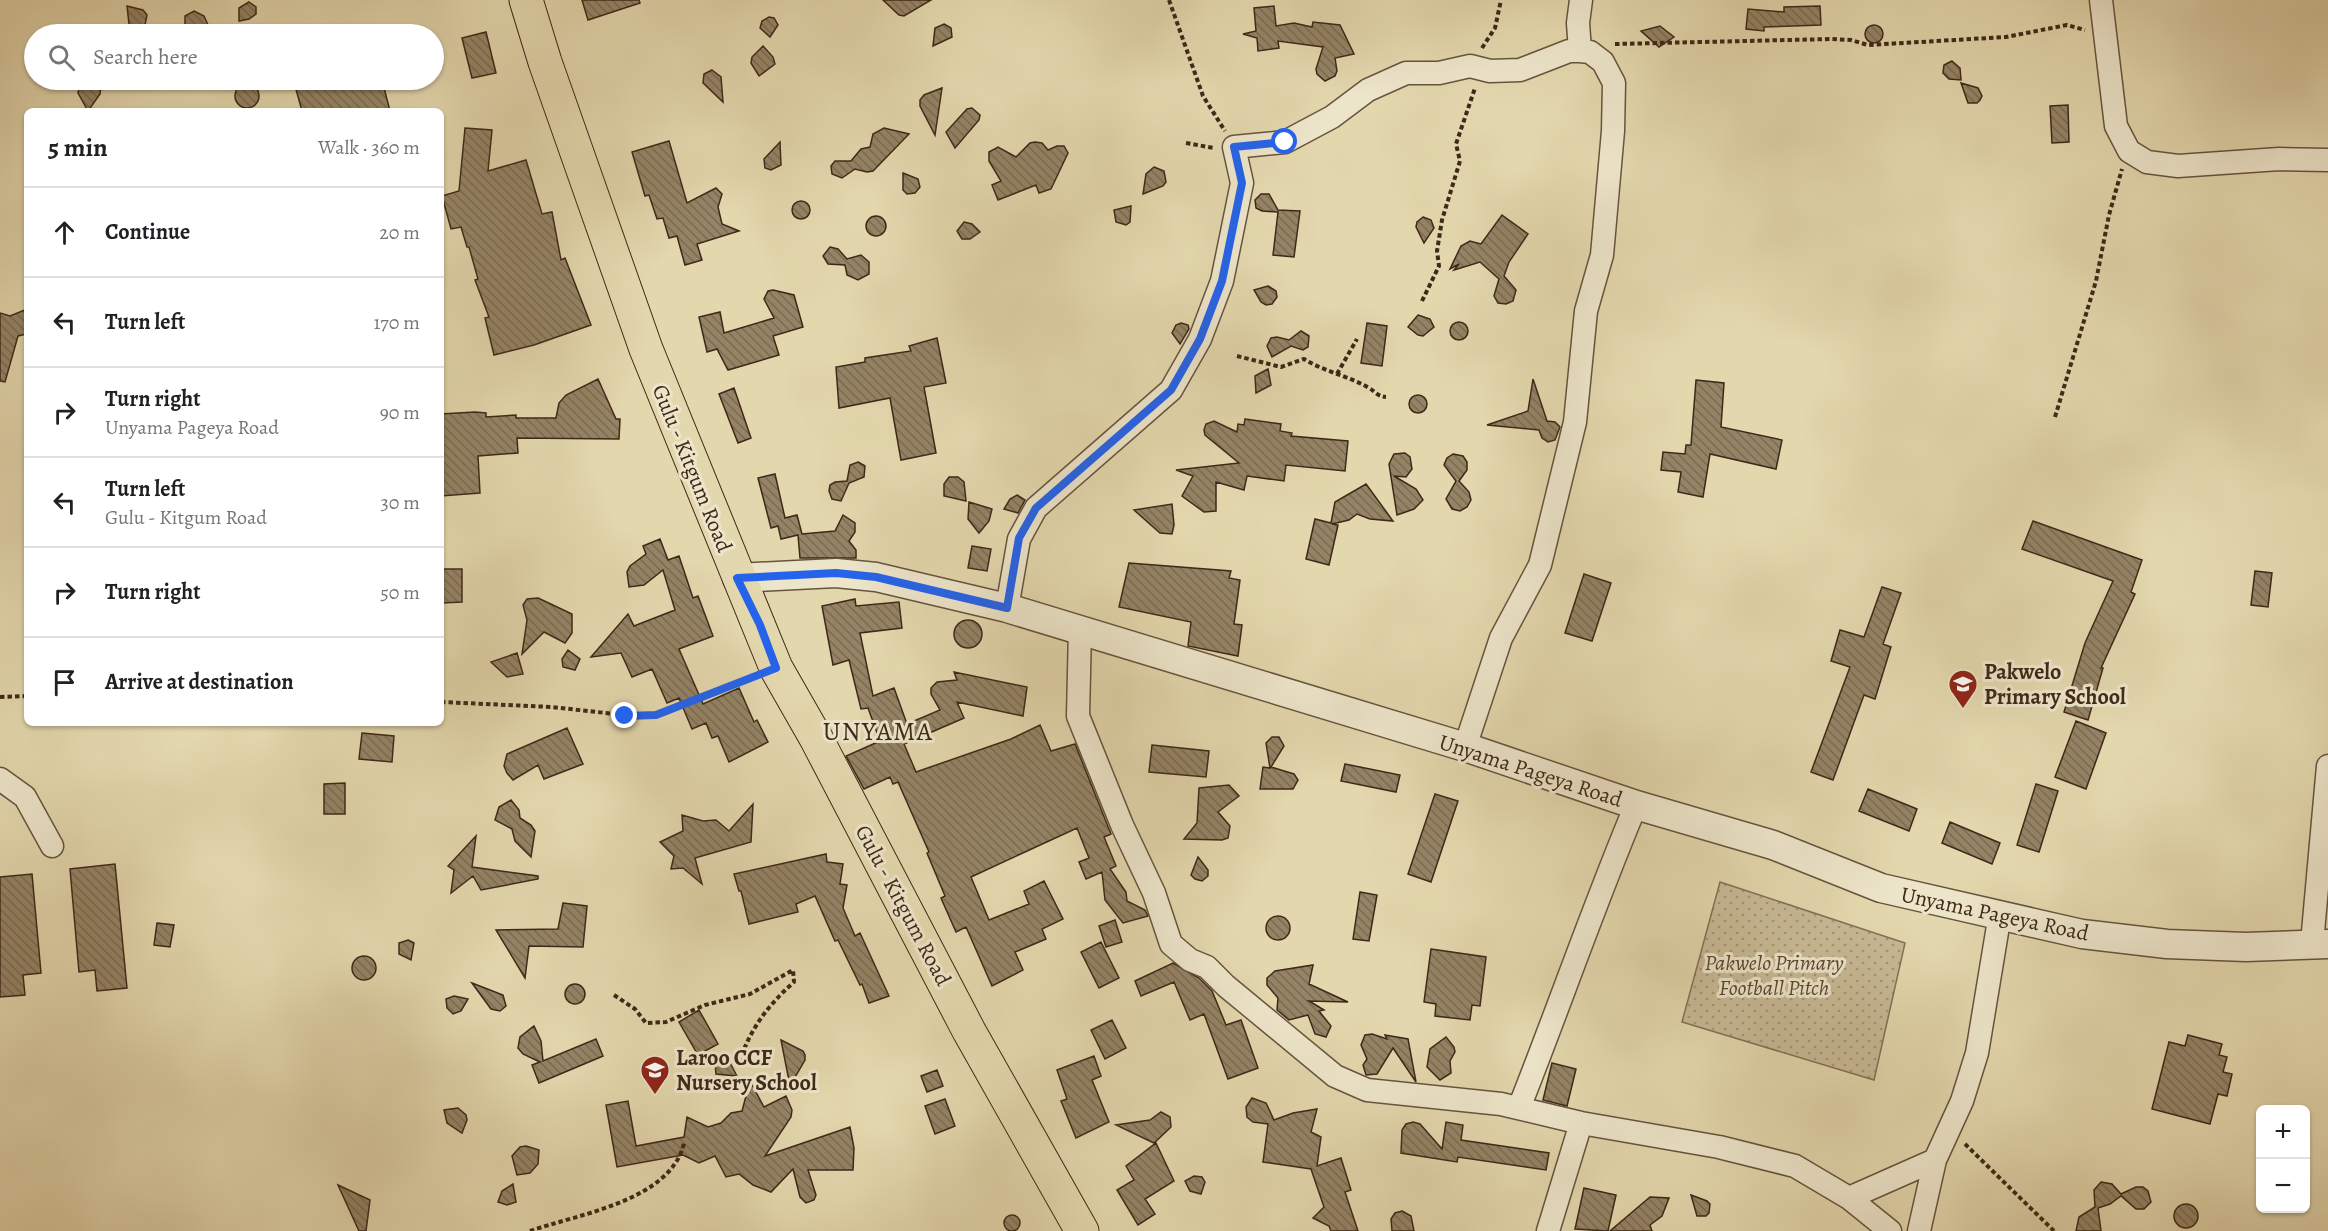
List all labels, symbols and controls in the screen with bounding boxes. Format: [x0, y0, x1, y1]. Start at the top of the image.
search box [24, 24, 444, 90]
icon: search [45, 41, 78, 74]
text: Search here [93, 42, 198, 72]
route start [1271, 128, 1297, 154]
text: 5 min [48, 130, 108, 165]
text: Walk · 360 m [318, 134, 420, 161]
icon: ahead [48, 216, 81, 249]
text: Continue [105, 217, 190, 247]
text: 20 m [379, 219, 420, 246]
icon: left [48, 306, 81, 339]
text: Turn left [105, 307, 185, 337]
text: 170 m [374, 309, 420, 336]
street label: Gulu - Kitgum Road [645, 380, 739, 557]
text: Turn right [105, 384, 201, 414]
icon: right [48, 396, 81, 429]
text: 90 m [380, 399, 420, 426]
text: Unyama Pageya Road [105, 414, 279, 441]
text: Turn left [105, 474, 185, 504]
icon: left [48, 486, 81, 519]
text: 30 m [380, 489, 420, 516]
text: Gulu - Kitgum Road [105, 504, 267, 531]
icon: right [48, 576, 81, 609]
text: Turn right [105, 577, 201, 607]
text: 50 m [380, 579, 420, 606]
place label: Pakwelo Primary School [1984, 657, 2126, 712]
icon: arrive [48, 666, 81, 699]
text: Arrive at destination [105, 667, 294, 697]
school or university icon: Pakwelo Primary School [1947, 668, 1979, 710]
route end [611, 702, 637, 728]
district label: UNYAMA [823, 714, 933, 749]
street label: Unyama Pageya Road [1435, 727, 1627, 815]
street label: Gulu - Kitgum Road [848, 820, 958, 991]
street label: Unyama Pageya Road [1898, 879, 2092, 949]
park label: Pakwelo Primary Football Pitch [1704, 948, 1844, 1003]
place label: Laroo CCF Nursery School [676, 1043, 817, 1098]
school or university icon: Laroo CCF Nursery School [639, 1054, 671, 1096]
map controls [2256, 1105, 2310, 1213]
button: + [2256, 1105, 2310, 1159]
button: − [2256, 1159, 2310, 1213]

